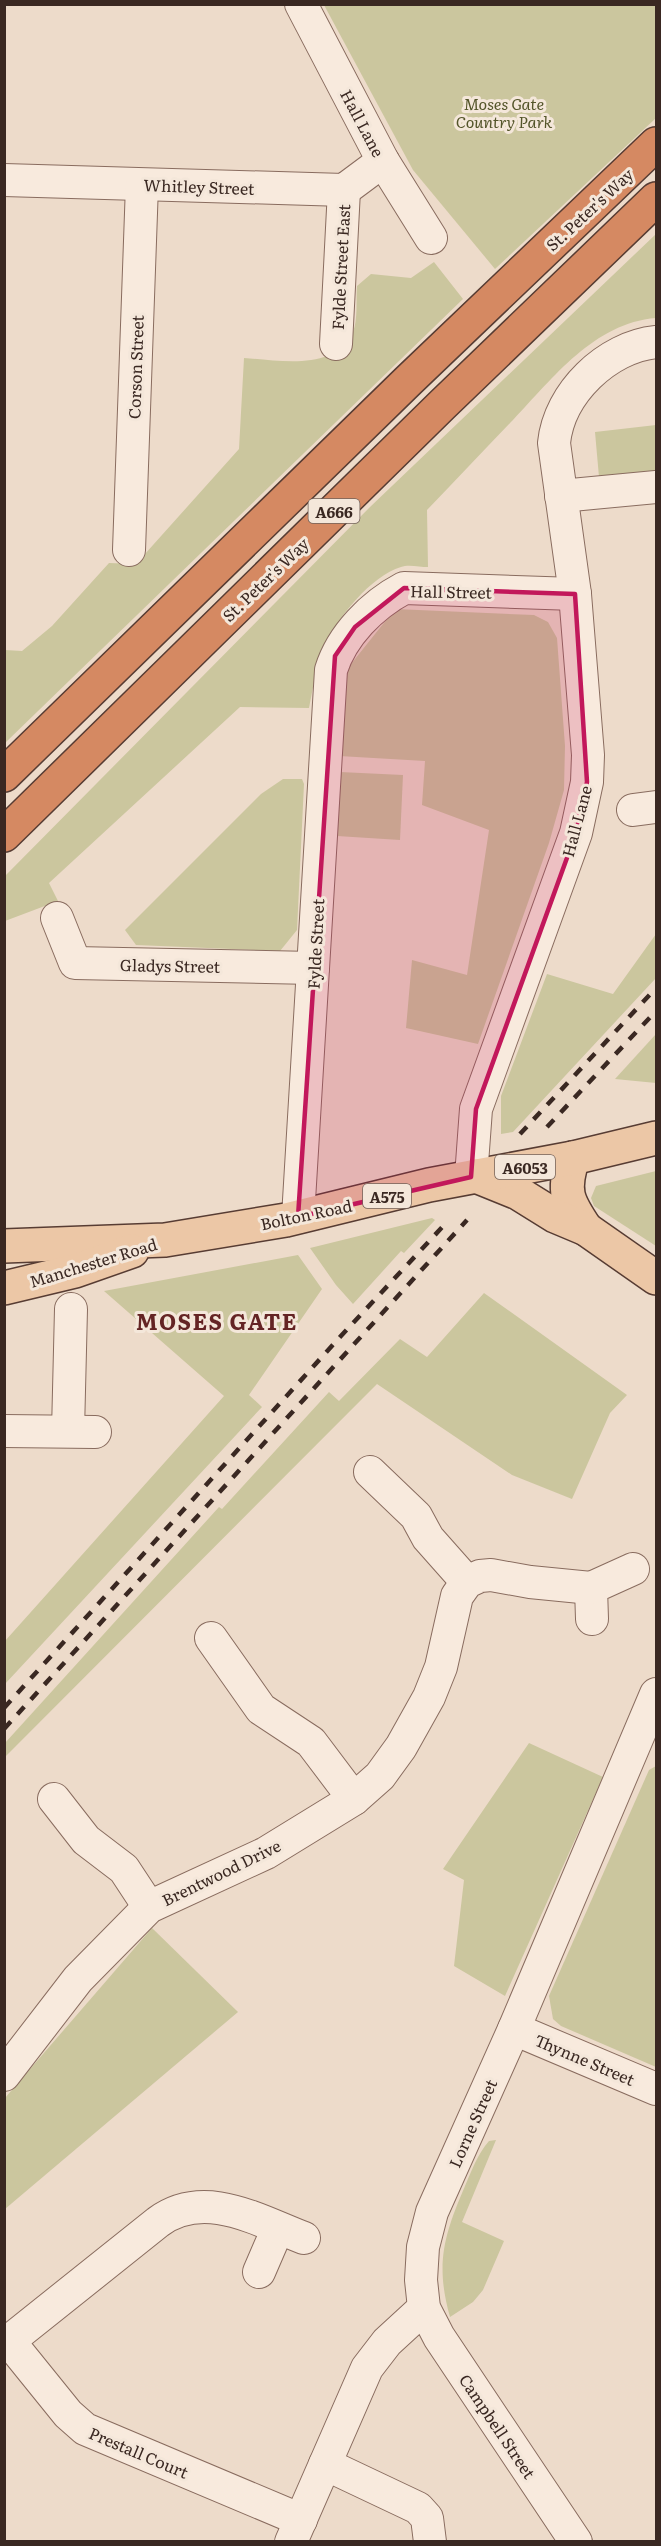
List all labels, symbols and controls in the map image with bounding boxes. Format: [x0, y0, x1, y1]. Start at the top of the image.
street label: Hall Lane [335, 85, 391, 161]
park label: Moses Gate Country Park [456, 91, 552, 133]
street label: St. Peter's Way [540, 161, 639, 256]
street label: Whitley Street [143, 172, 255, 200]
street label: Fylde Street East [325, 203, 355, 331]
street label: Corson Street [121, 314, 149, 419]
road number: A666 [308, 499, 360, 523]
street label: St. Peter's Way [216, 531, 314, 627]
street label: Hall Street [410, 578, 493, 604]
street label: Hall Lane [555, 782, 597, 860]
street label: Fylde Street [301, 898, 329, 990]
street label: Gladys Street [120, 952, 221, 978]
road number: A6053 [495, 1155, 555, 1179]
road number: A575 [363, 1184, 411, 1208]
street label: Bolton Road [258, 1193, 354, 1235]
street label: Manchester Road [26, 1231, 160, 1293]
district label: MOSES GATE [136, 1304, 298, 1337]
street label: Brentwood Drive [157, 1833, 285, 1911]
street label: Thynne Street [531, 2027, 639, 2091]
street label: Lorne Street [442, 2074, 502, 2171]
street label: Campbell Street [454, 2369, 542, 2484]
street label: Prestall Court [86, 2420, 193, 2484]

